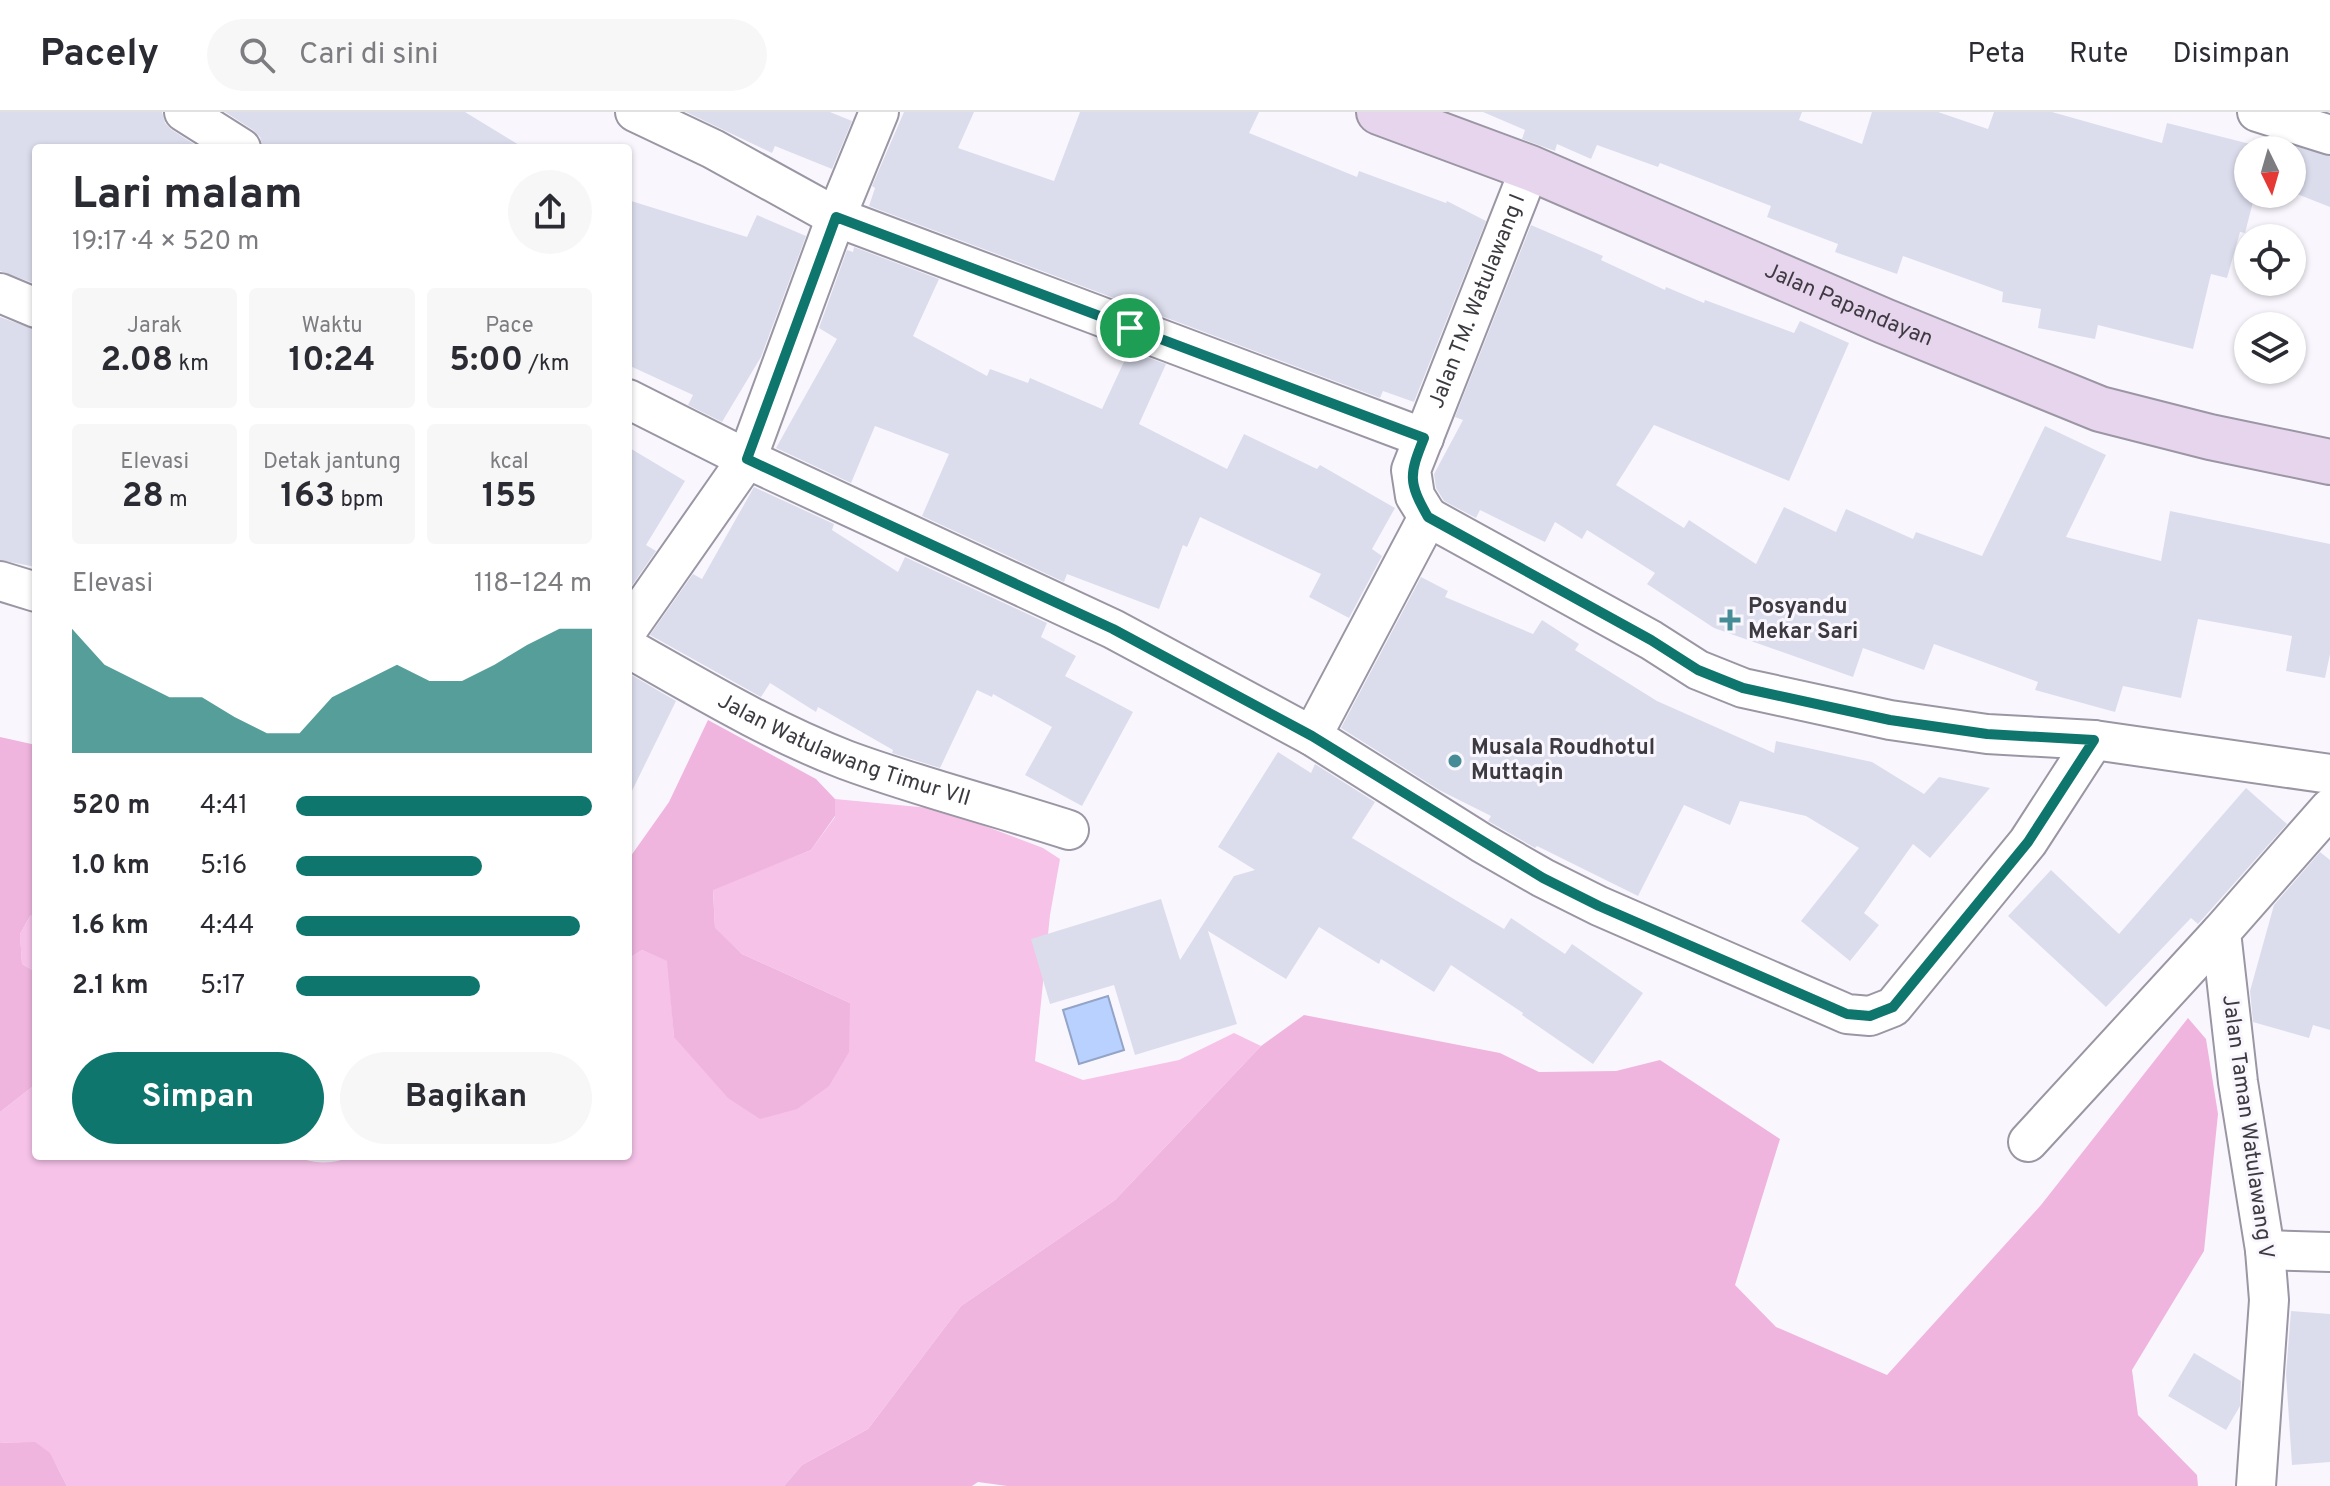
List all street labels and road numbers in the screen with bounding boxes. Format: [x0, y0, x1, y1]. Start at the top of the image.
street label: Jalan TM. Watulawang I [1423, 190, 1532, 413]
street label: Jalan Papandayan [1760, 257, 1937, 353]
street label: Jalan Watulawang Timur VII [713, 688, 974, 813]
street label: Jalan Taman Watulawang V [2215, 993, 2279, 1261]

